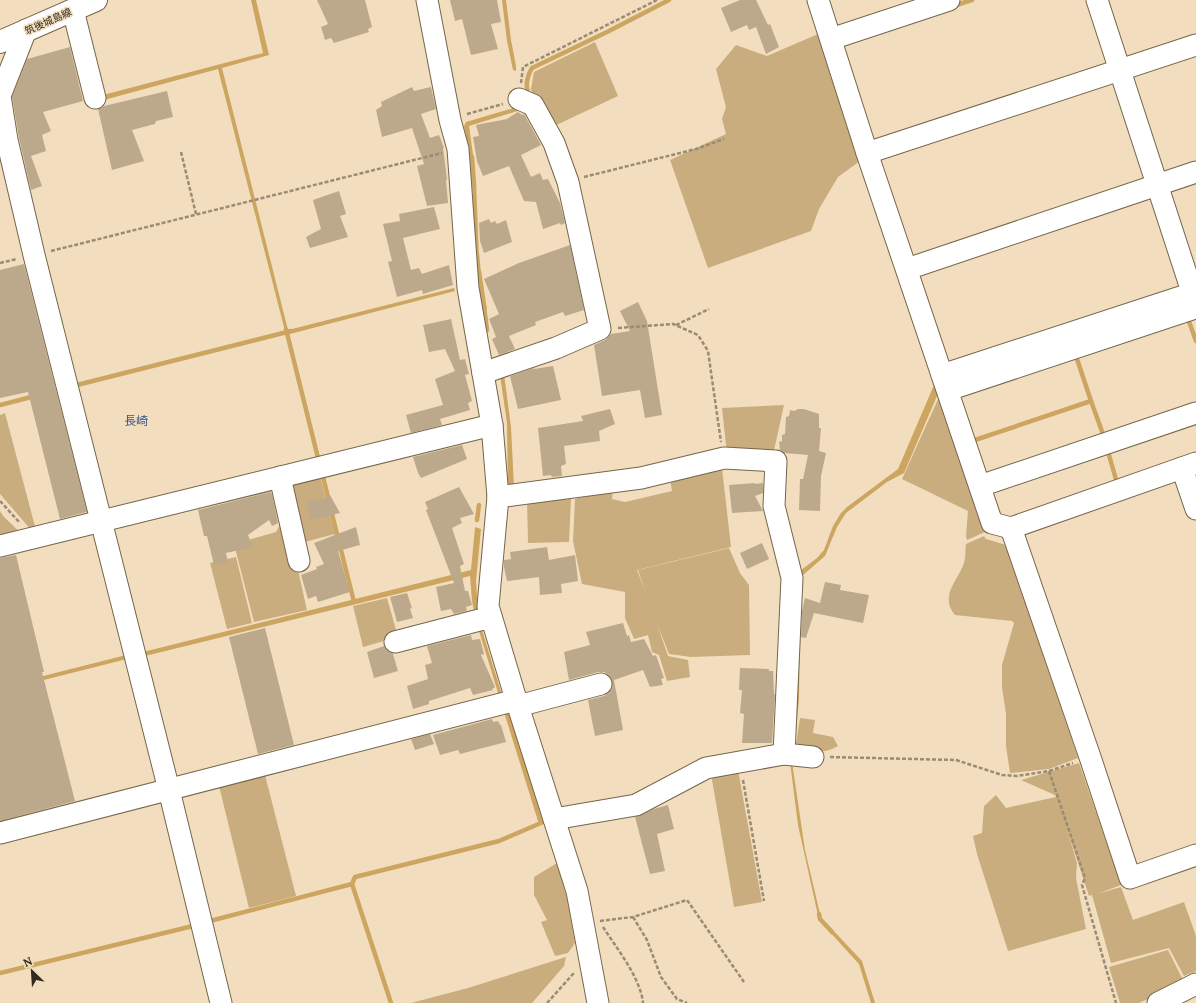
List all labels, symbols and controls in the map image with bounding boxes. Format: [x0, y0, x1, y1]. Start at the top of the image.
street label: 筑後城島線 [23, 5, 74, 38]
district label: 長崎 [124, 413, 148, 428]
north arrow [12, 951, 52, 991]
text: N [21, 954, 35, 970]

